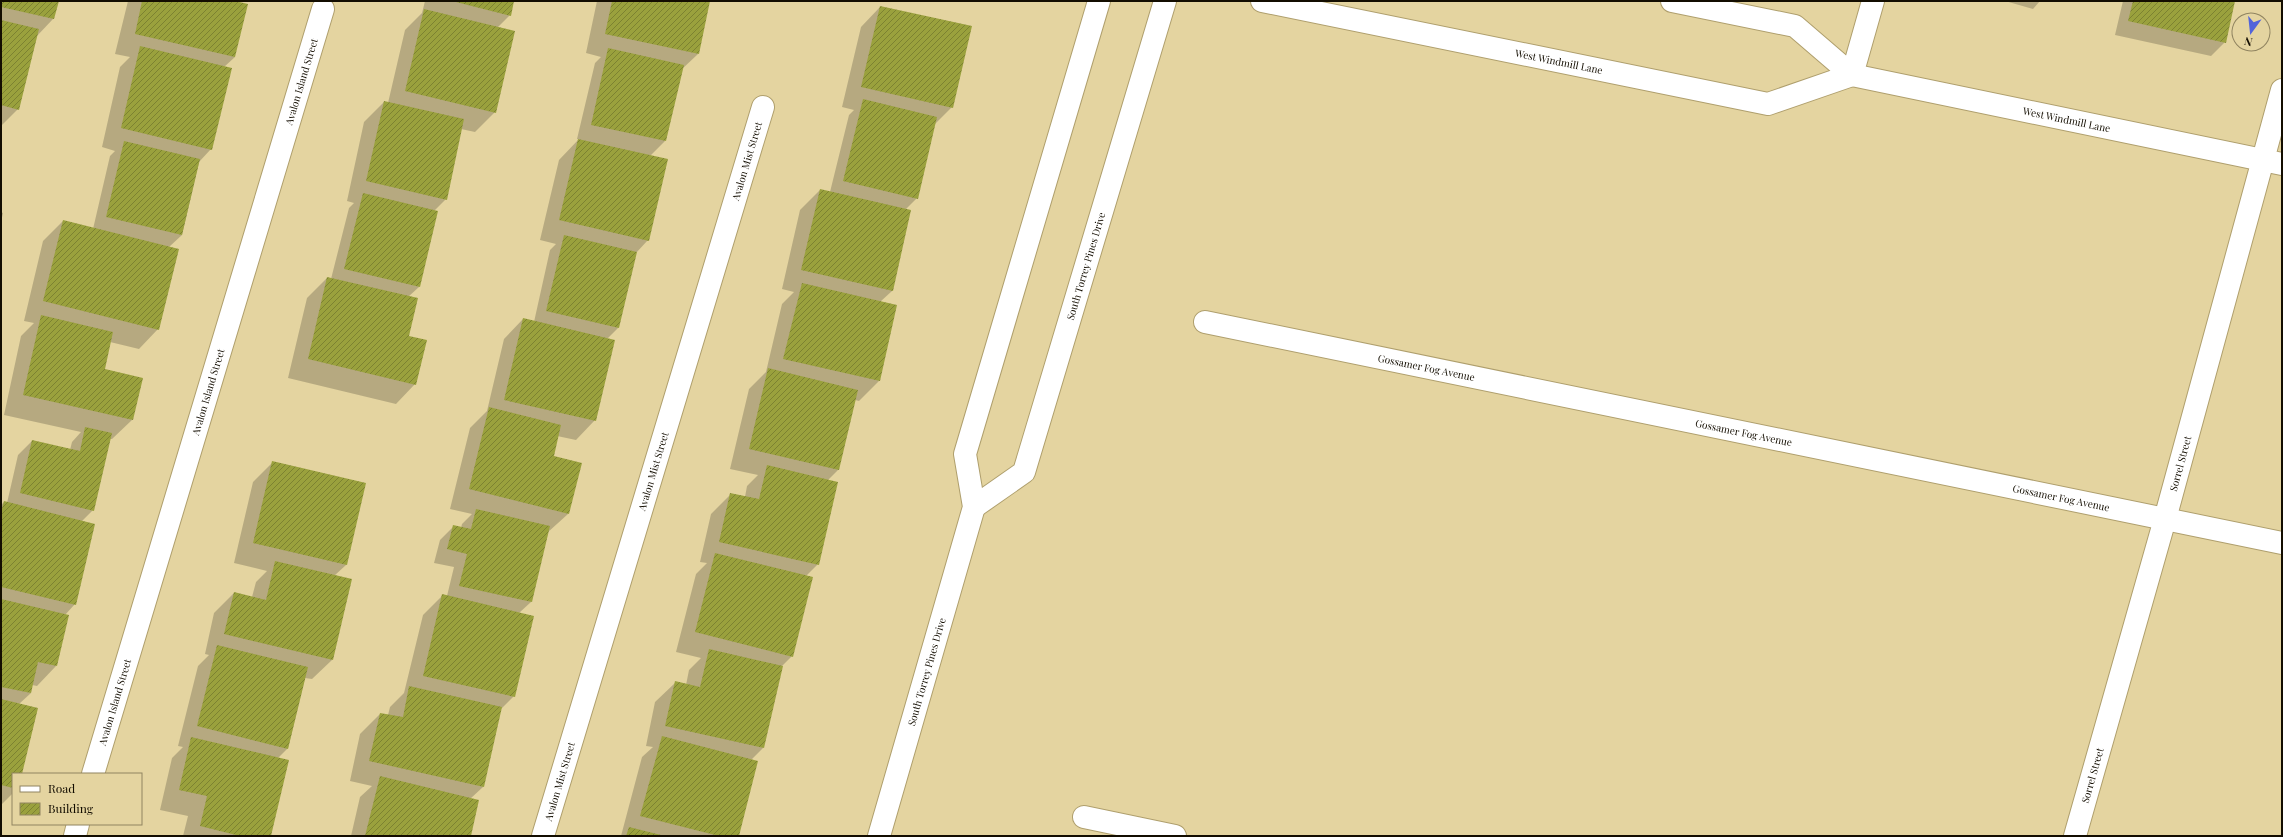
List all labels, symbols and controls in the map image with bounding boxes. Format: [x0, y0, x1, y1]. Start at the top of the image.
north arrow [2231, 12, 2271, 52]
text: N [2242, 34, 2254, 50]
street label: Avalon Island Street [281, 36, 321, 128]
street label: West Windmill Lane [1513, 46, 1604, 77]
street label: West Windmill Lane [2021, 103, 2112, 135]
street label: Avalon Mist Street [728, 119, 765, 203]
street label: South Torrey Pines Drive [1063, 210, 1108, 322]
street label: Avalon Island Street [188, 346, 228, 438]
street label: Gossamer Fog Avenue [1377, 351, 1476, 384]
street label: Gossamer Fog Avenue [1694, 416, 1793, 449]
street label: Avalon Mist Street [634, 430, 672, 513]
street label: Sorrel Street [2166, 434, 2194, 493]
street label: Gossamer Fog Avenue [2011, 481, 2111, 514]
street label: South Torrey Pines Drive [904, 616, 949, 727]
street label: Avalon Island Street [95, 657, 134, 748]
street label: Avalon Mist Street [541, 740, 578, 824]
street label: Sorrel Street [2078, 746, 2107, 805]
legend [12, 773, 142, 825]
text: Road [48, 780, 75, 796]
text: Building [48, 800, 94, 816]

